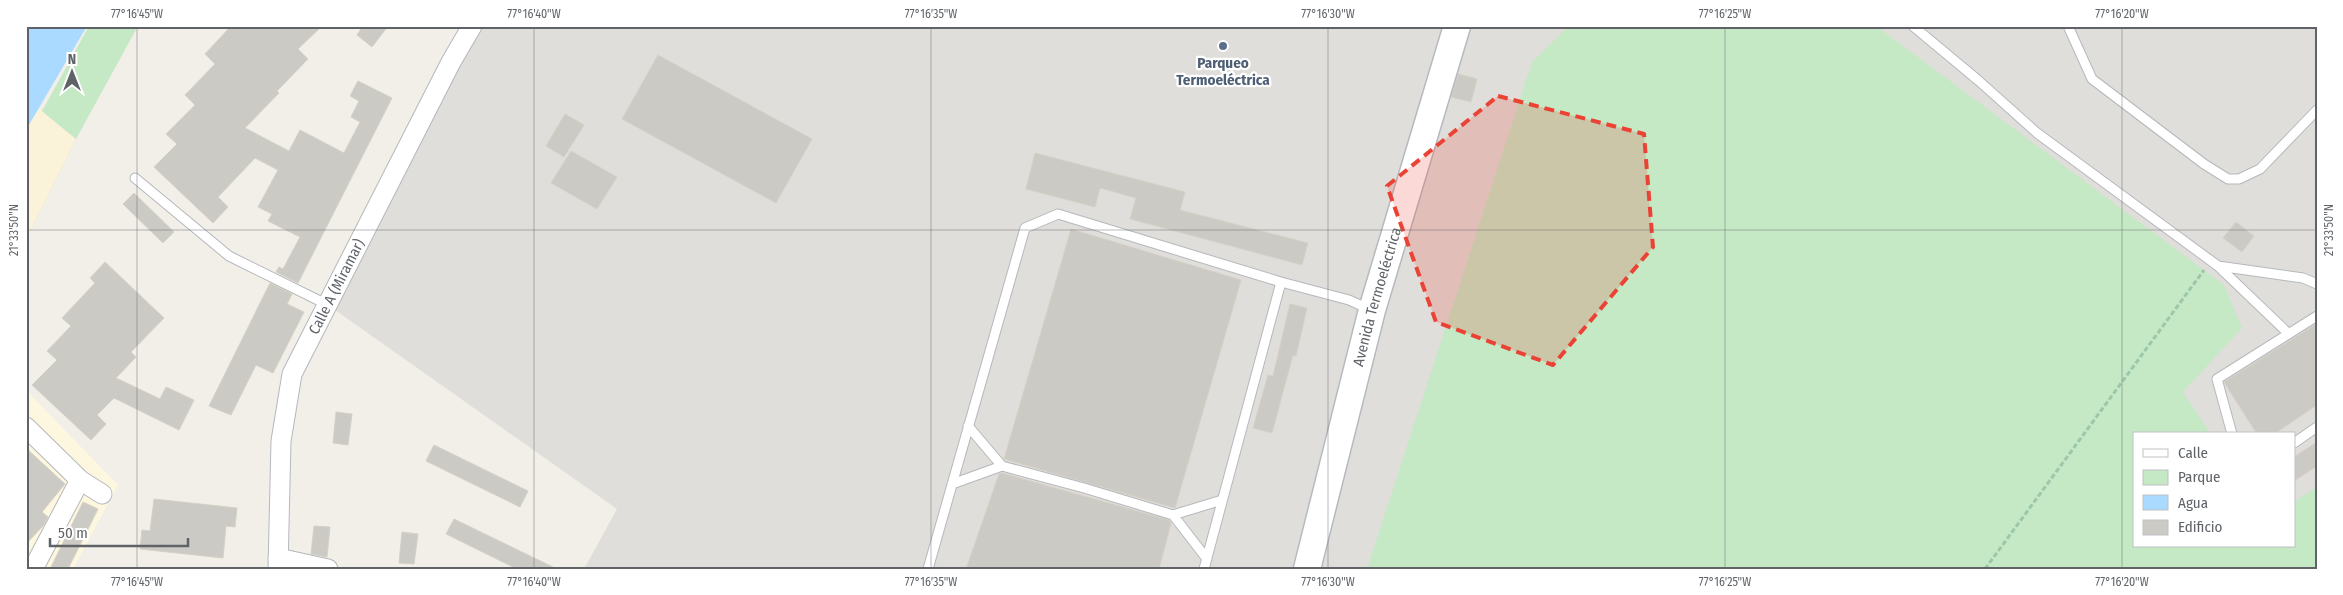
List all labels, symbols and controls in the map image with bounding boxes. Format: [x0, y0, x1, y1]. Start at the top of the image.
text: 77°16'45"W [111, 7, 163, 21]
text: 77°16'40"W [507, 7, 561, 21]
text: 77°16'35"W [905, 7, 957, 21]
text: 77°16'30"W [1301, 7, 1355, 21]
text: 77°16'25"W [1699, 7, 1751, 21]
text: 77°16'20"W [2095, 7, 2149, 21]
marker: Parqueo Termoeléctrica [1217, 40, 1229, 52]
north arrow [48, 48, 98, 98]
text: N [68, 51, 76, 68]
place label: Parqueo Termoeléctrica [1176, 54, 1270, 89]
text: 21°33'50"N [7, 204, 21, 256]
text: 21°33'50"N [2322, 204, 2336, 256]
street label: Avenida Termoeléctrica [1349, 225, 1405, 368]
street label: Calle A (Miramar) [305, 236, 368, 337]
legend [2133, 432, 2296, 548]
text: Calle [2178, 444, 2208, 462]
text: Parque [2178, 468, 2221, 486]
text: Agua [2178, 494, 2208, 512]
scale bar [50, 515, 188, 547]
text: Edificio [2178, 518, 2223, 536]
text: 50 m [58, 524, 88, 542]
text: 77°16'45"W [111, 575, 163, 589]
text: 77°16'40"W [507, 575, 561, 589]
text: 77°16'35"W [905, 575, 957, 589]
text: 77°16'30"W [1301, 575, 1355, 589]
text: 77°16'25"W [1699, 575, 1751, 589]
text: 77°16'20"W [2095, 575, 2149, 589]

